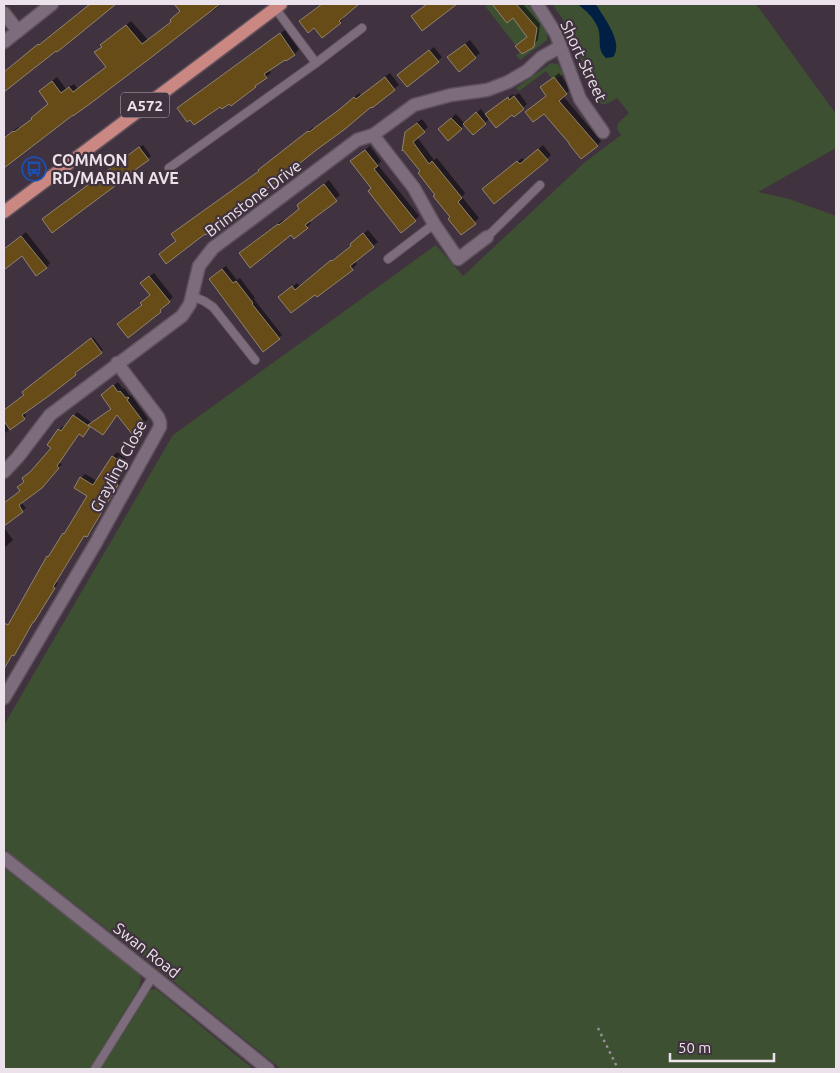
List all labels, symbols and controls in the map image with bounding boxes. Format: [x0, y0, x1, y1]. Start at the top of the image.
street label: Short Street [557, 18, 611, 105]
road number: A572 [121, 92, 169, 118]
place label: COMMON RD/MARIAN AVE [52, 151, 179, 187]
bus stop icon: COMMON RD/MARIAN AVE [21, 156, 47, 182]
street label: Brimstone Drive [201, 156, 305, 240]
street label: Grayling Close [86, 417, 150, 515]
street label: Swan Road [110, 919, 184, 981]
scale bar [670, 1030, 774, 1062]
text: 50 m [678, 1039, 711, 1056]

